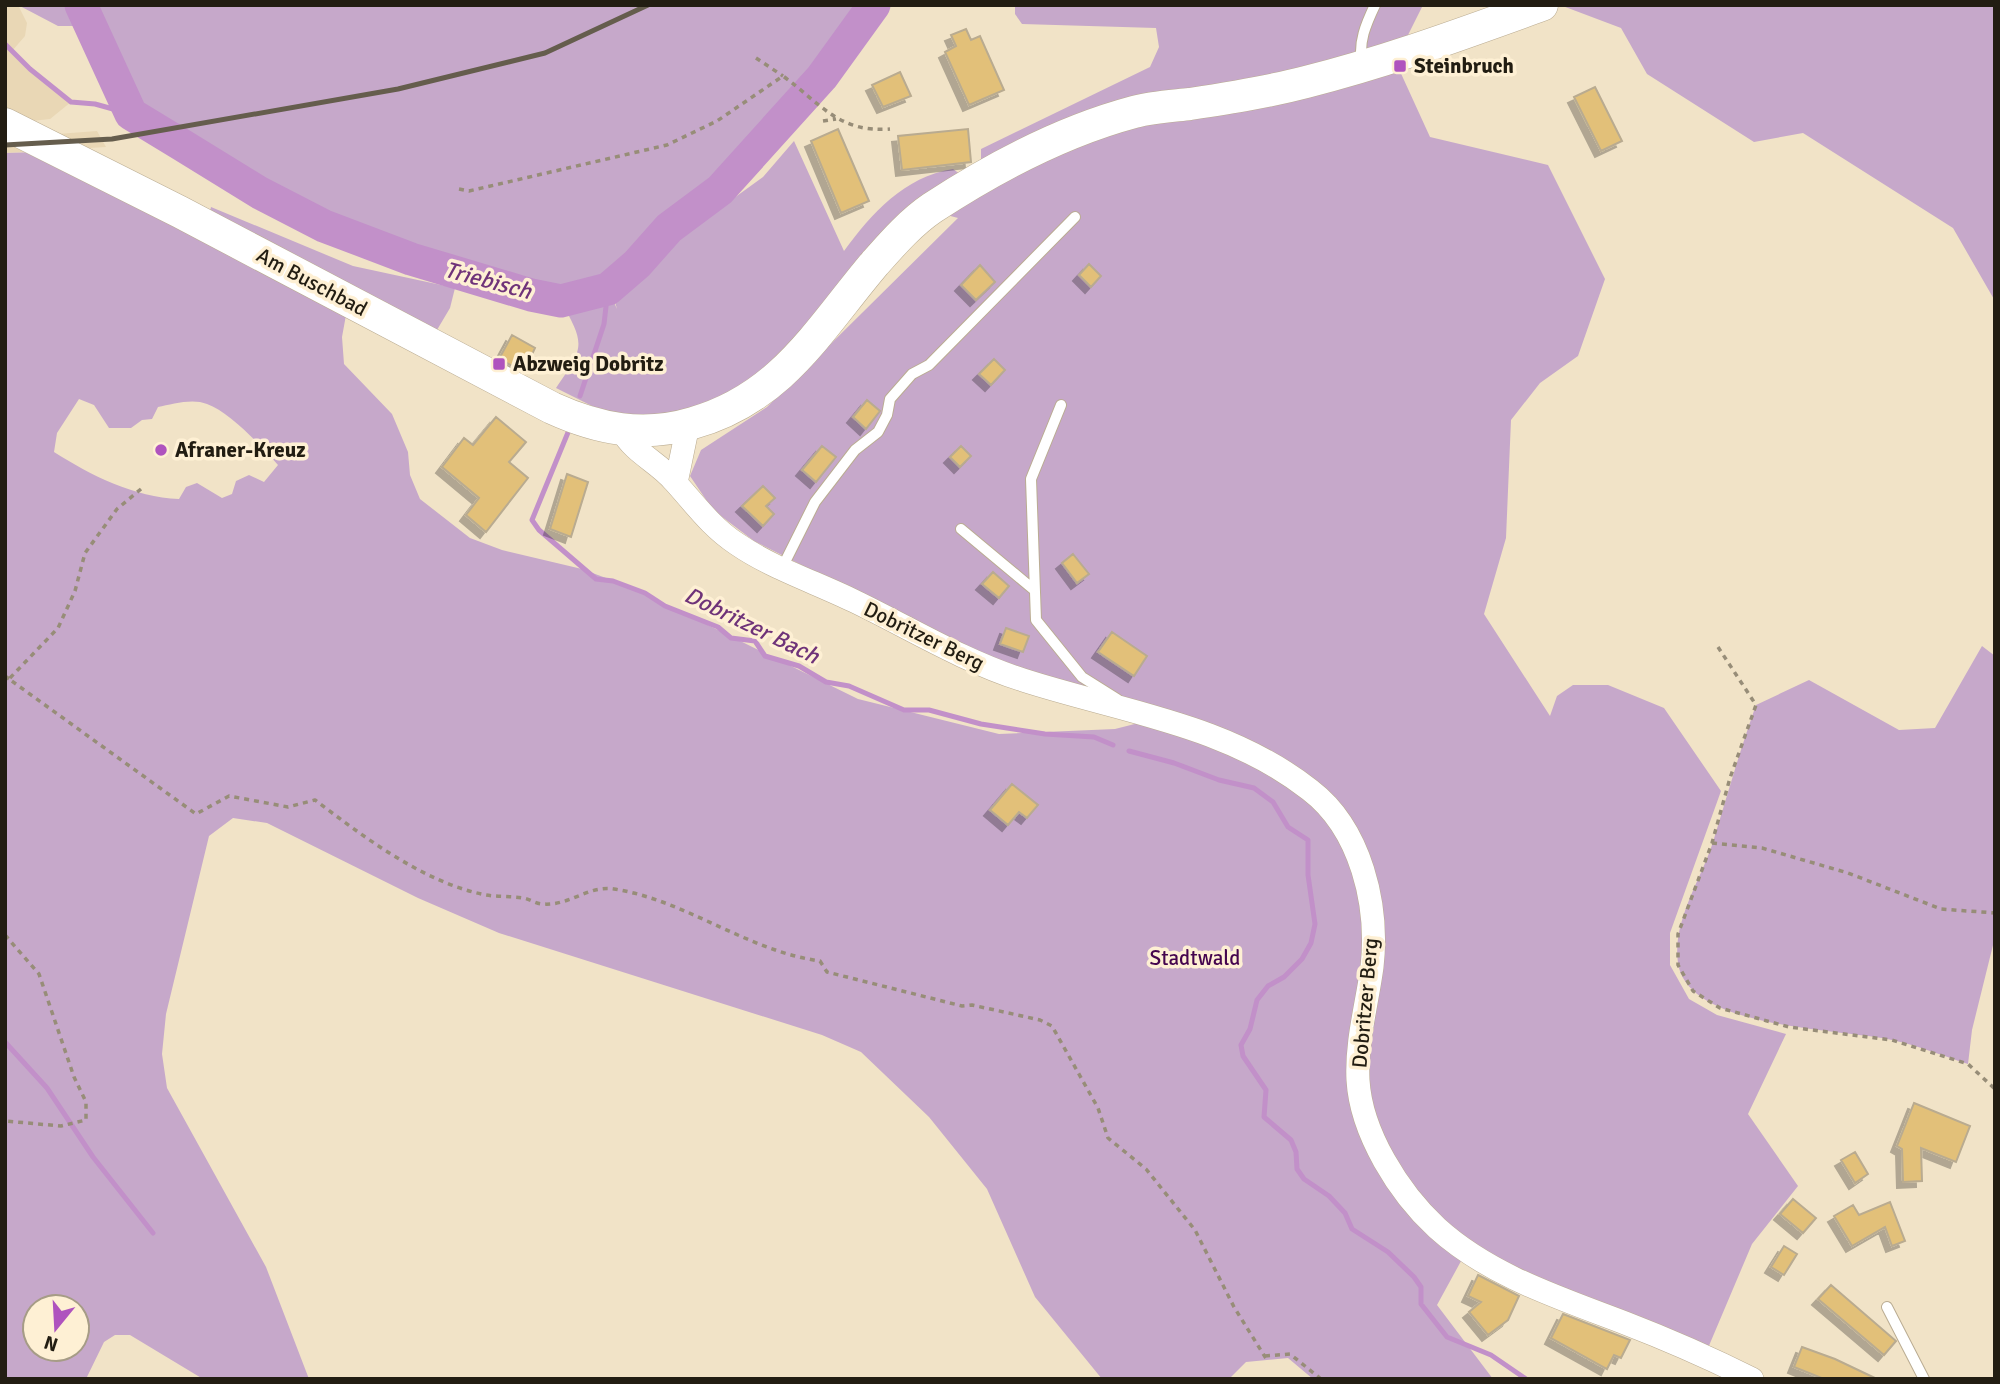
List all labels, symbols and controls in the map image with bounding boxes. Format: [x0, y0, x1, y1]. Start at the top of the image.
place label: Steinbruch [1414, 53, 1514, 79]
marker: Steinbruch [1392, 58, 1408, 74]
street label: Am Buschbad [252, 242, 372, 322]
water label: Triebisch [441, 255, 536, 306]
place label: Abzweig Dobritz [513, 351, 664, 377]
marker: Abzweig Dobritz [491, 356, 507, 372]
place label: Afraner-Kreuz [175, 437, 306, 463]
marker: Afraner-Kreuz [153, 442, 169, 458]
water label: Dobritzer Bach [680, 580, 825, 671]
street label: Dobritzer Berg [860, 596, 988, 676]
street label: Dobritzer Berg [1346, 937, 1384, 1069]
park label: Stadtwald [1150, 945, 1241, 971]
north arrow [21, 1293, 91, 1363]
text: N [41, 1330, 61, 1357]

